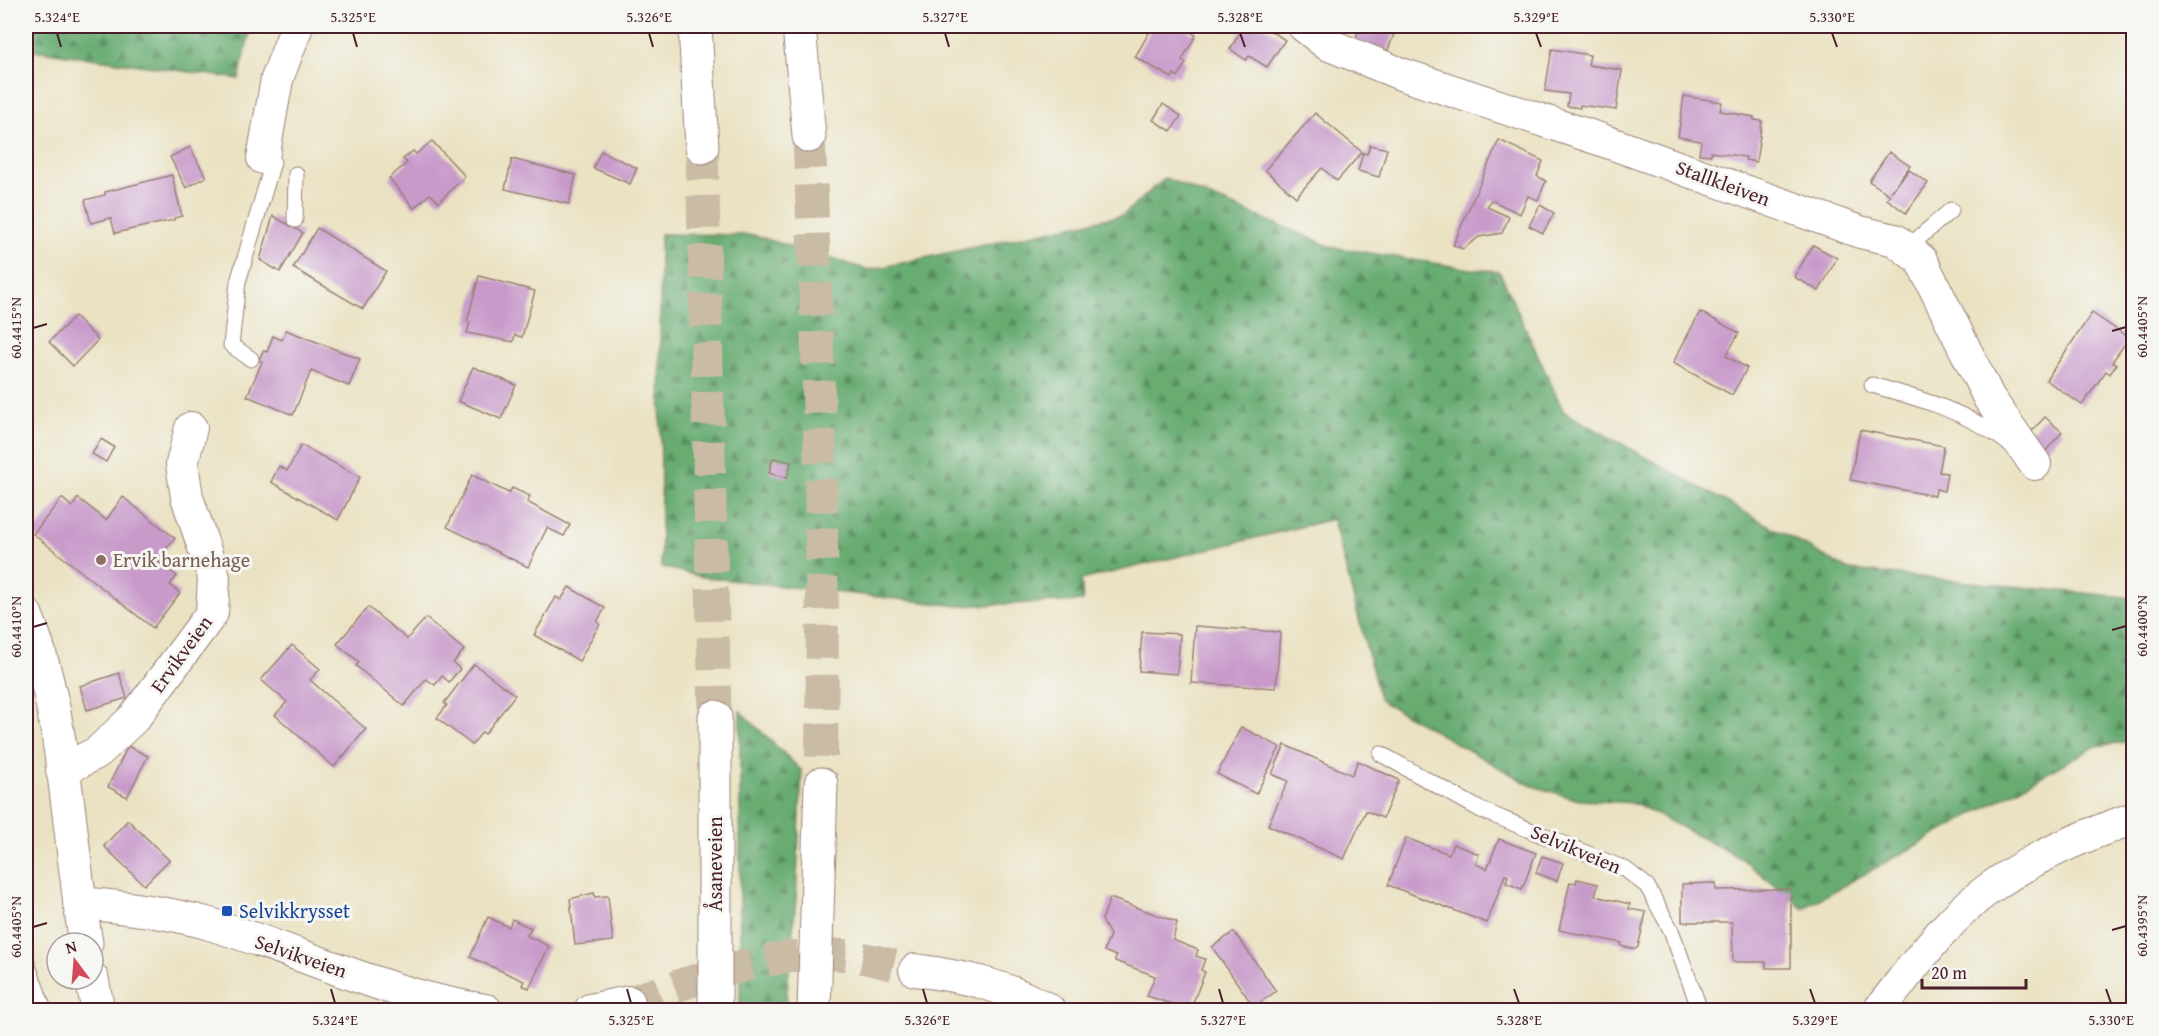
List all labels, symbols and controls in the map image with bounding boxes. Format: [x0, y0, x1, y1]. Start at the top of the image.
text: 5.324°E [34, 6, 80, 27]
text: 5.325°E [330, 6, 376, 27]
text: 5.326°E [626, 6, 672, 27]
text: 5.327°E [922, 6, 968, 27]
text: 5.328°E [1217, 6, 1263, 27]
text: 5.329°E [1513, 6, 1559, 27]
text: 5.330°E [1809, 6, 1855, 27]
street label: Stallkleiven [1672, 152, 1774, 213]
text: 60.4405°N [2131, 296, 2152, 358]
text: 60.4415°N [5, 297, 26, 359]
place label: Ervik barnehage [113, 545, 250, 574]
marker: Ervik barnehage [94, 553, 108, 567]
text: 60.4400°N [2131, 595, 2152, 657]
text: 60.4410°N [5, 596, 26, 658]
street label: Ervikveien [143, 609, 219, 698]
street label: Åsaneveien [700, 816, 729, 912]
street label: Selvikveien [1527, 817, 1626, 881]
text: 60.4395°N [2131, 895, 2152, 957]
text: 60.4405°N [5, 896, 26, 958]
place label: Selvikkrysset [239, 896, 350, 925]
marker: Selvikkrysset [220, 904, 234, 918]
street label: Selvikveien [251, 926, 351, 985]
north arrow [45, 931, 105, 991]
text: N [62, 933, 80, 960]
scale bar [1922, 952, 2026, 990]
text: 20 m [1931, 959, 1967, 986]
text: 5.324°E [312, 1009, 358, 1030]
text: 5.325°E [608, 1009, 654, 1030]
text: 5.326°E [904, 1009, 950, 1030]
text: 5.327°E [1200, 1009, 1246, 1030]
text: 5.328°E [1496, 1009, 1542, 1030]
text: 5.329°E [1792, 1009, 1838, 1030]
text: 5.330°E [2088, 1009, 2134, 1030]

